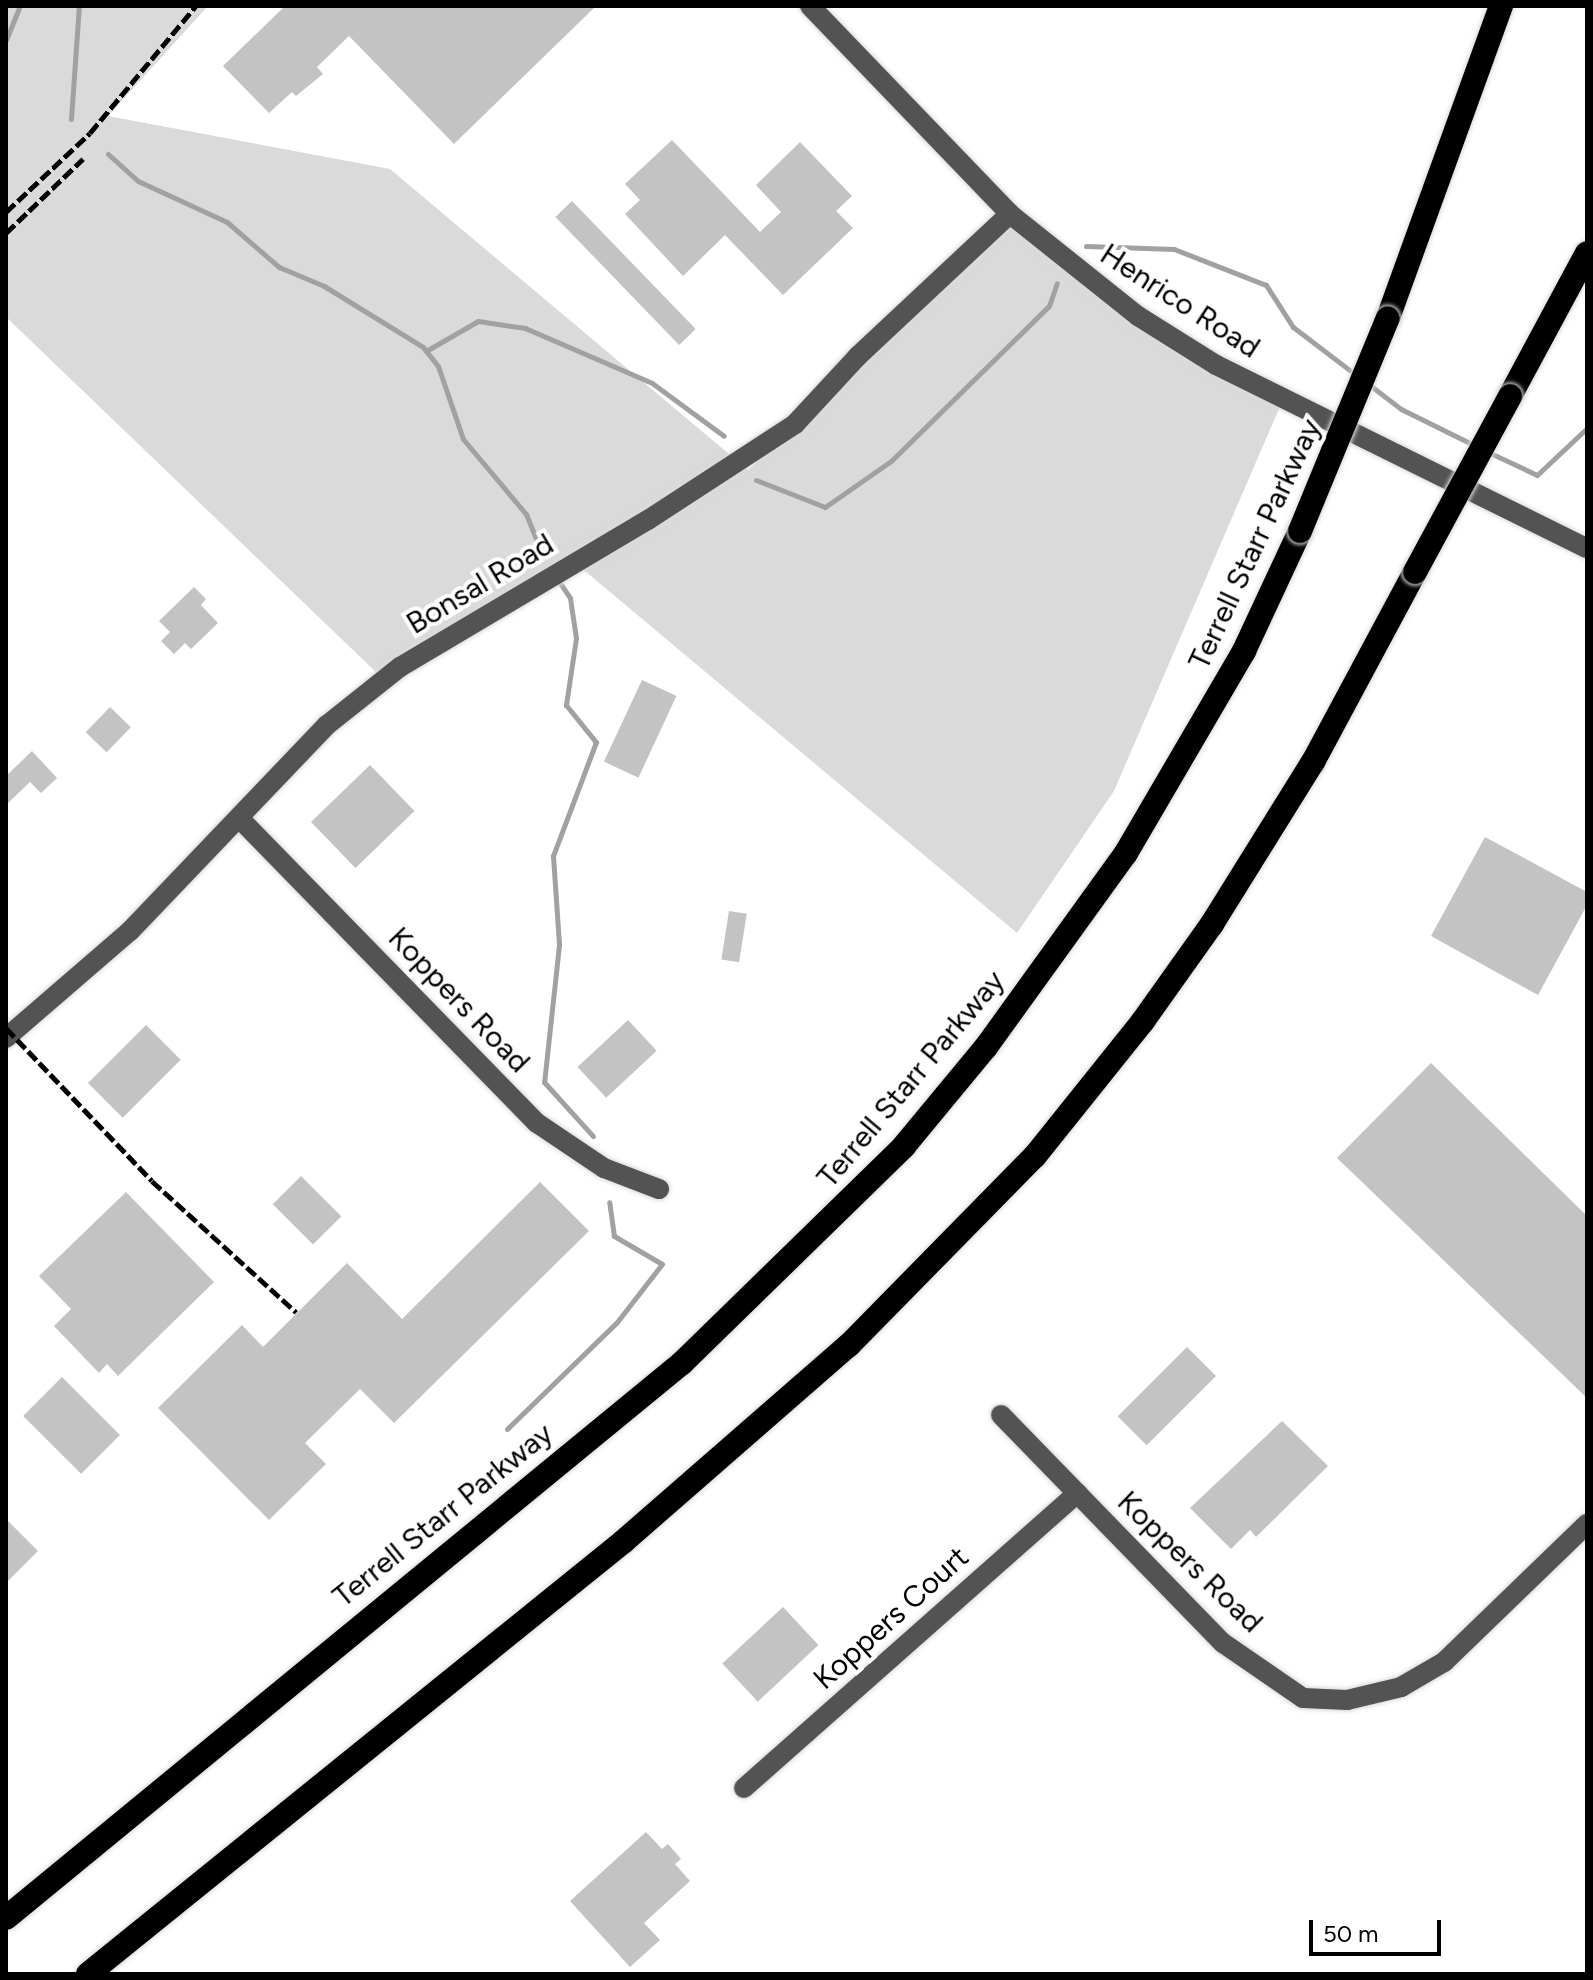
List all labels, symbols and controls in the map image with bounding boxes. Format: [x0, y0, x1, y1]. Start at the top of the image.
street label: Henrico Road [1094, 236, 1266, 366]
street label: Terrell Starr Parkway [1181, 413, 1329, 675]
street label: Bonsal Road [400, 526, 560, 642]
street label: Koppers Road [381, 920, 537, 1080]
street label: Terrell Starr Parkway [810, 963, 1012, 1195]
street label: Terrell Starr Parkway [326, 1415, 560, 1615]
street label: Koppers Road [1110, 1484, 1270, 1640]
street label: Koppers Court [806, 1539, 976, 1697]
scale bar [1313, 1904, 1445, 1954]
text: 50 m [1323, 1919, 1379, 1948]

